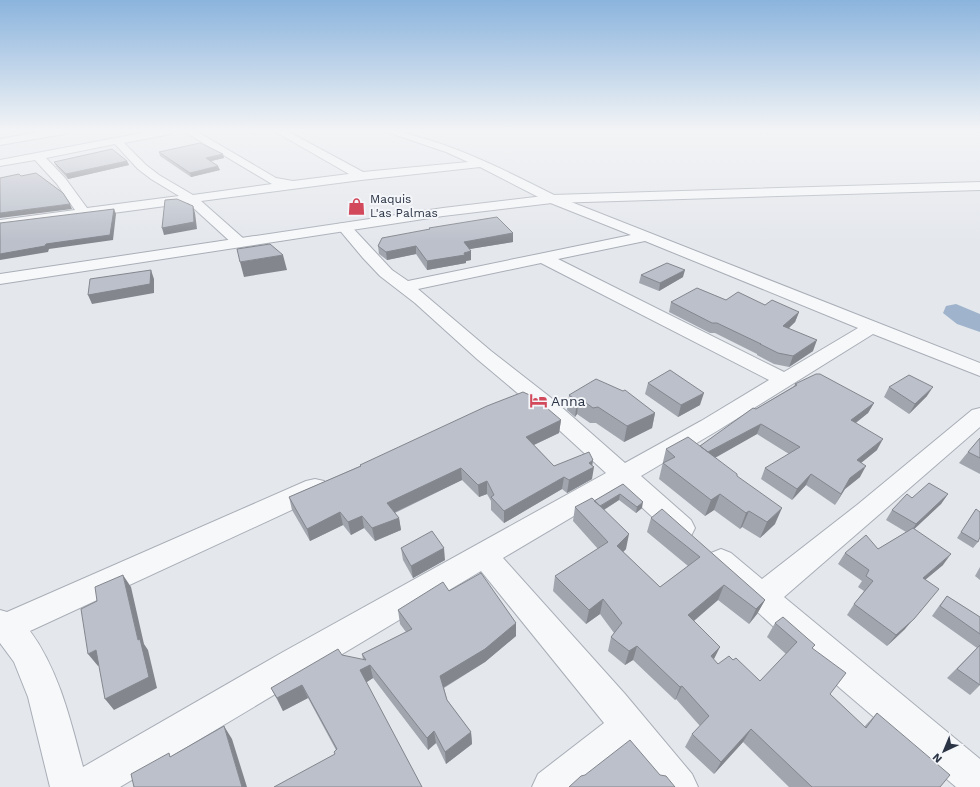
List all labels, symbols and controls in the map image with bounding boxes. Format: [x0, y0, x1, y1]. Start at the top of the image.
place label: Maquis L'as Palmas [370, 192, 438, 220]
shop icon: Maquis L'as Palmas [347, 196, 367, 216]
hotel icon: Anna [528, 391, 548, 411]
place label: Anna [551, 393, 586, 409]
north arrow [924, 731, 964, 771]
text: N [930, 750, 945, 765]

